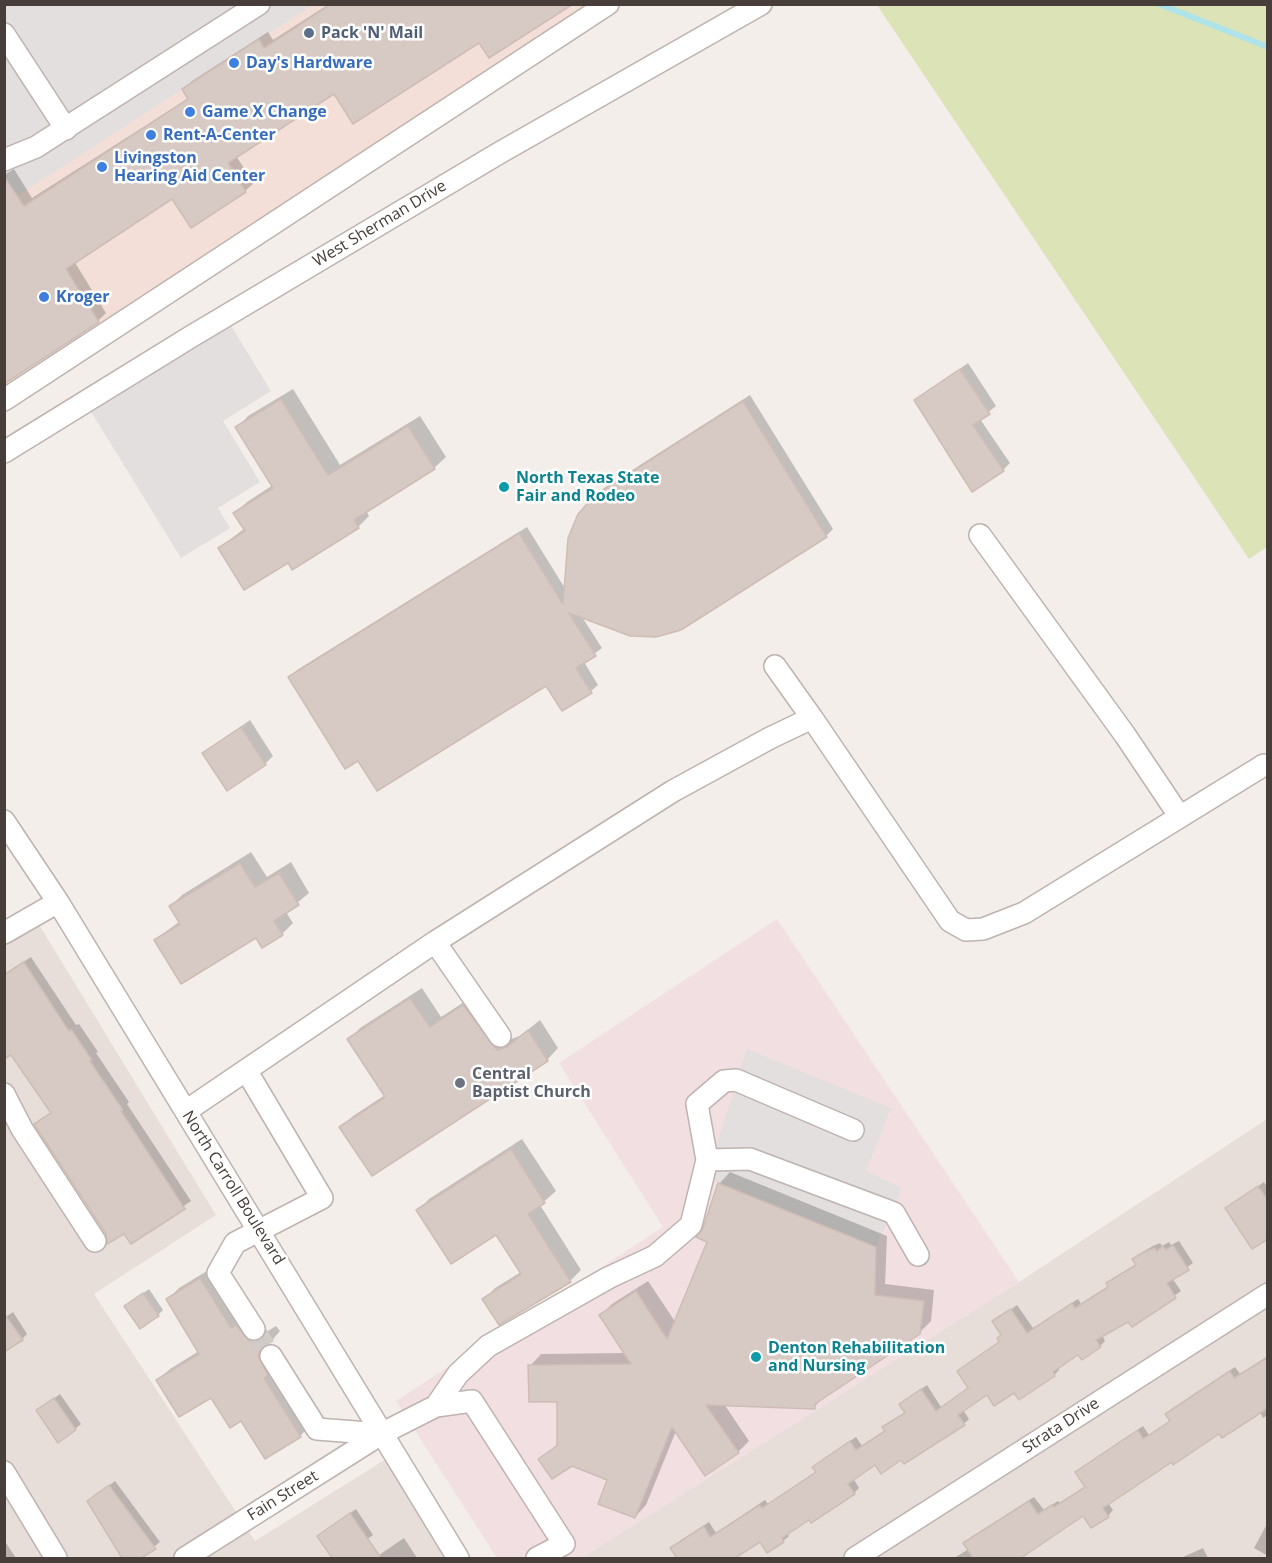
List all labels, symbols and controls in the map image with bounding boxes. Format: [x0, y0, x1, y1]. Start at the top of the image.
place label: Pack 'N' Mail [321, 23, 423, 43]
marker: Pack 'N' Mail [302, 26, 316, 40]
place label: Day's Hardware [246, 53, 372, 73]
marker: Day's Hardware [227, 56, 241, 70]
place label: Game X Change [202, 102, 327, 122]
marker: Game X Change [183, 105, 197, 119]
place label: Rent-A-Center [163, 125, 276, 145]
marker: Rent-A-Center [144, 128, 158, 142]
place label: Livingston Hearing Aid Center [114, 148, 265, 186]
marker: Livingston Hearing Aid Center [95, 160, 109, 174]
street label: West Sherman Drive [310, 177, 450, 271]
place label: Kroger [56, 287, 110, 307]
marker: Kroger [37, 290, 51, 304]
place label: North Texas State Fair and Rodeo [516, 468, 659, 506]
marker: North Texas State Fair and Rodeo [497, 480, 511, 494]
place label: Central Baptist Church [472, 1064, 591, 1102]
marker: Central Baptist Church [453, 1076, 467, 1090]
street label: North Carroll Boulevard [178, 1108, 288, 1268]
place label: Denton Rehabilitation and Nursing [768, 1338, 945, 1376]
marker: Denton Rehabilitation and Nursing [749, 1350, 763, 1364]
street label: Strata Drive [1019, 1394, 1103, 1458]
street label: Fain Street [244, 1467, 322, 1525]

